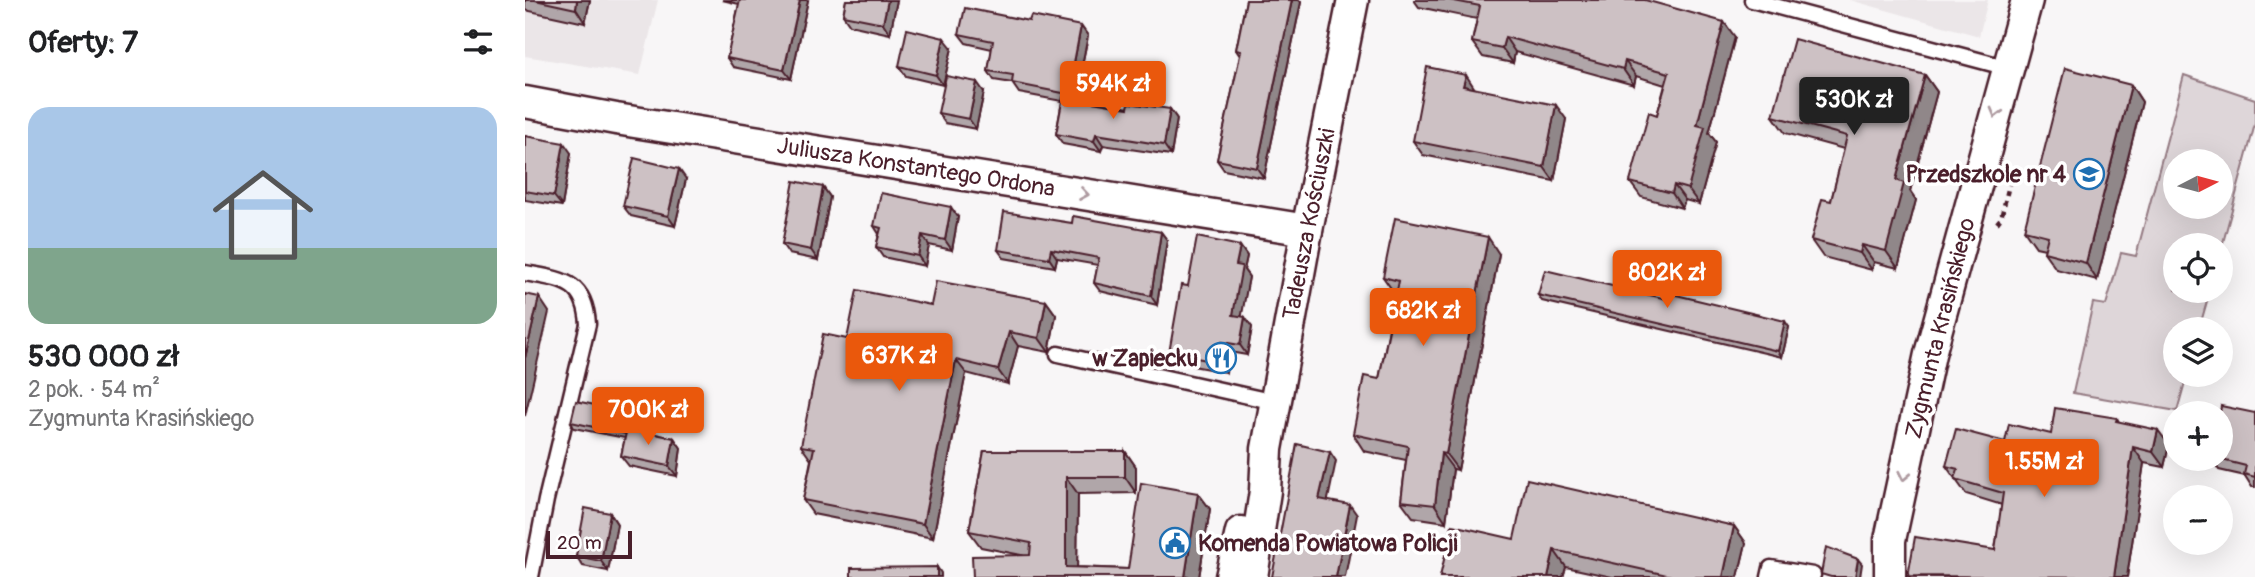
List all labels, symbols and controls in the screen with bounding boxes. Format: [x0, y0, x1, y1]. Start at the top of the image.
icon: filters [459, 23, 497, 61]
text: Oferty: 7 [28, 24, 138, 61]
pin: 594K zł [1048, 61, 1178, 121]
text: 594K zł [1076, 69, 1150, 98]
pin: 530K zł [1789, 78, 1919, 137]
text: 530K zł [1815, 85, 1893, 114]
one-way arrow [1990, 107, 2004, 119]
street label: Tadeusza Kościuszki [1276, 126, 1342, 322]
street label: Juliusza Konstantego Ordona [775, 131, 1057, 203]
north arrow [2163, 149, 2233, 219]
map controls [2163, 149, 2233, 555]
icon: home [200, 152, 326, 278]
school or university icon: Przedszkole nr 4 [2072, 157, 2106, 191]
place label: Przedszkole nr 4 [1905, 160, 2067, 189]
one-way arrow [1078, 186, 1090, 201]
street label: Zygmunta Krasińskiego [1899, 215, 1981, 441]
button: locate [2163, 233, 2233, 303]
pin: 802K zł [1602, 250, 1732, 310]
text: 802K zł [1629, 258, 1705, 287]
pin: 682K zł [1358, 288, 1488, 348]
text: 682K zł [1386, 296, 1460, 325]
button: layers [2163, 317, 2233, 387]
pin: 637K zł [834, 334, 964, 393]
text: 530 000 zł [28, 338, 179, 375]
text: 637K zł [862, 341, 936, 370]
restaurant icon: w Zapiecku [1204, 341, 1238, 375]
place label: w Zapiecku [1092, 344, 1198, 373]
text: 2 pok. · 54 m² [28, 375, 160, 404]
pin: 700K zł [583, 388, 713, 447]
text: 700K zł [608, 395, 688, 424]
button: + [2163, 401, 2233, 471]
text: Zygmunta Krasińskiego [28, 404, 254, 433]
pin: 1.55M zł [1972, 440, 2116, 499]
text: 1.55M zł [2005, 447, 2083, 476]
one-way arrow [1898, 470, 1912, 482]
button: − [2163, 485, 2233, 555]
public building icon: Komenda Powiatowa Policji [1158, 526, 1192, 560]
scale bar [546, 528, 632, 560]
place label: Komenda Powiatowa Policji [1198, 529, 1458, 558]
text: 20 m [557, 531, 602, 555]

